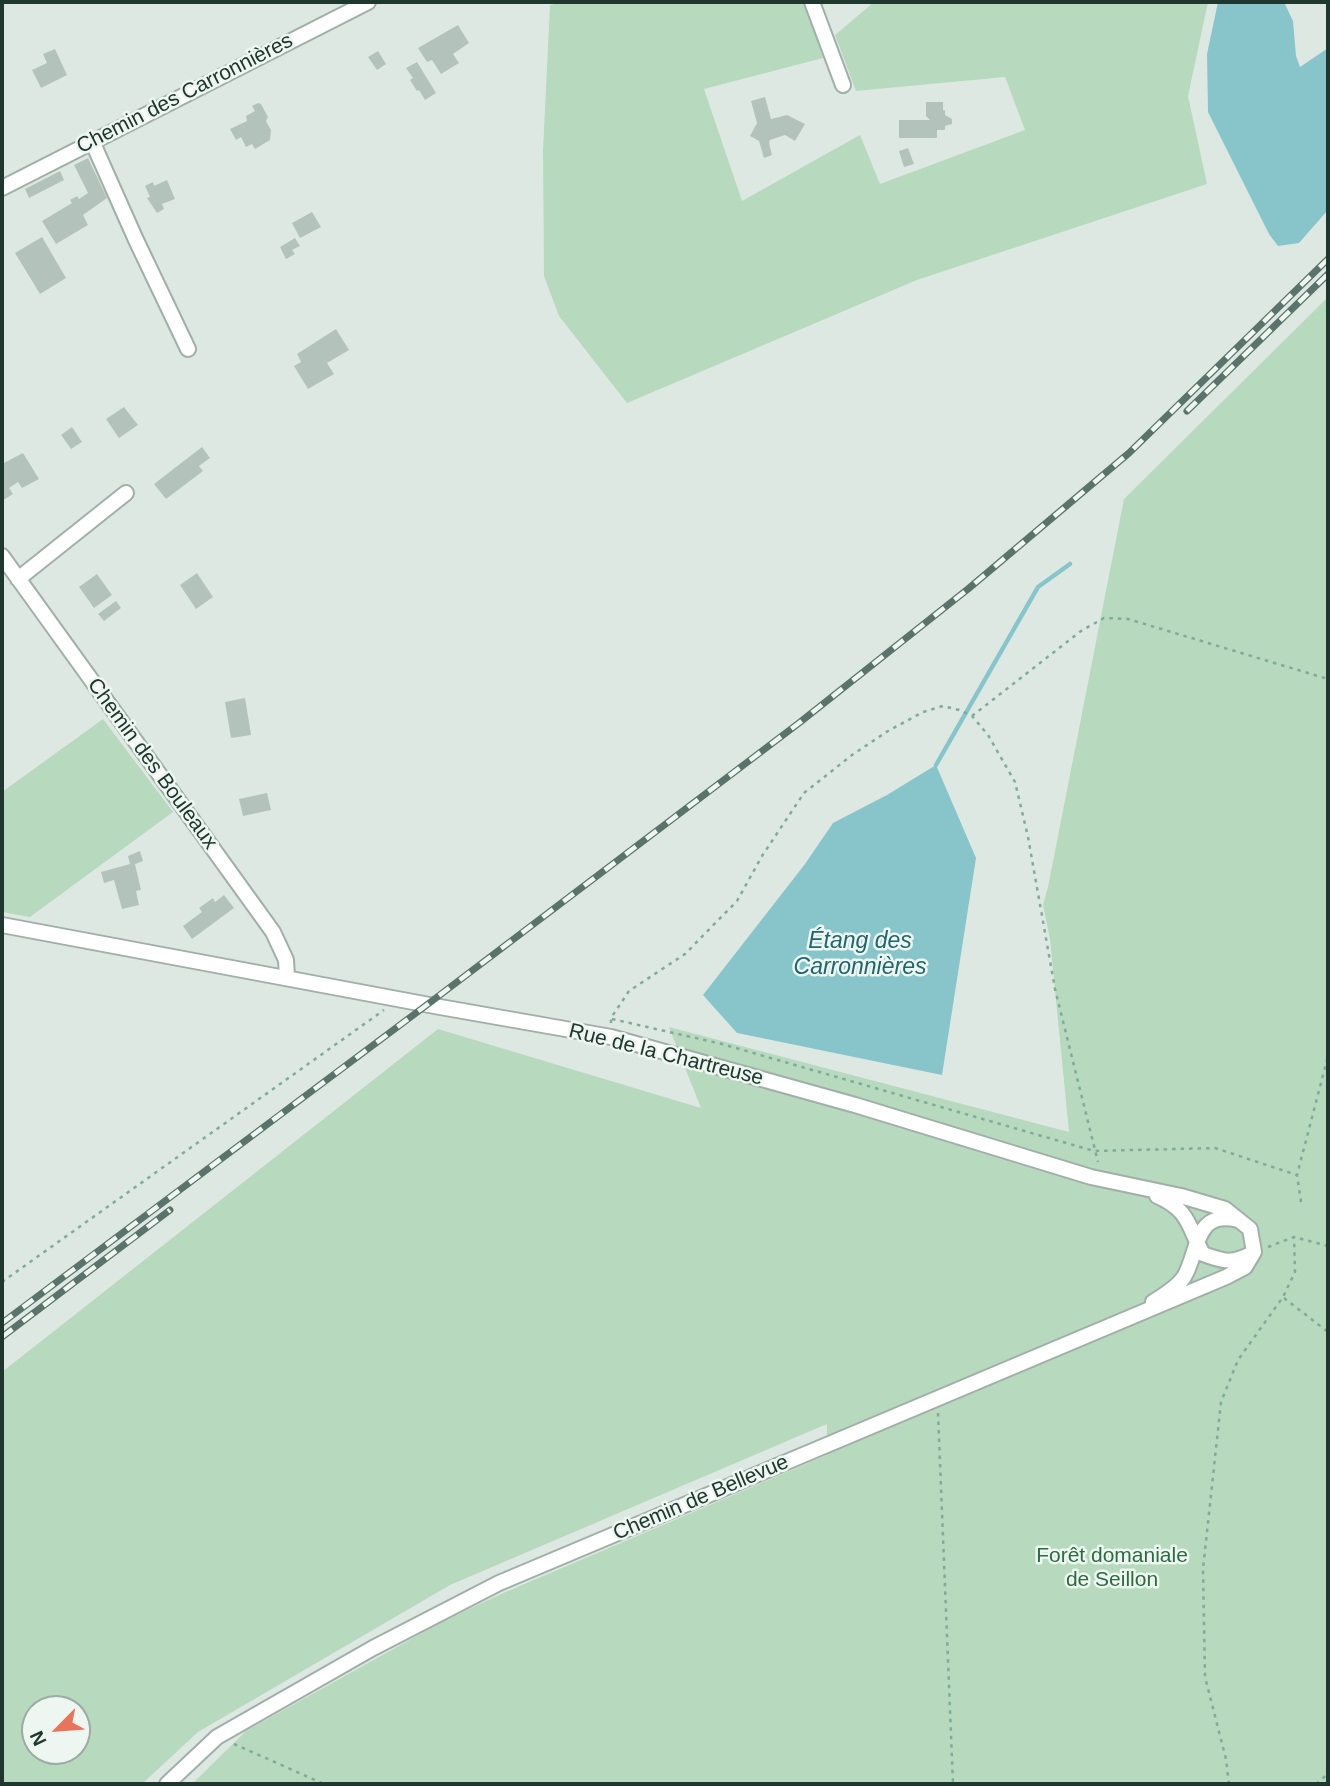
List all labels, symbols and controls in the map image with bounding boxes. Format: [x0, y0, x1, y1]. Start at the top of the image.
street label: Chemin des Carronnières [73, 28, 297, 160]
street label: Chemin des Bouleaux [81, 673, 223, 855]
water label: Étang des Carronnières [794, 928, 926, 982]
street label: Rue de la Chartreuse [566, 1019, 766, 1091]
street label: Chemin de Bellevue [610, 1450, 792, 1546]
park label: Forêt domaniale de Seillon [1036, 1543, 1188, 1593]
north arrow [21, 1695, 91, 1765]
text: N [26, 1728, 51, 1749]

